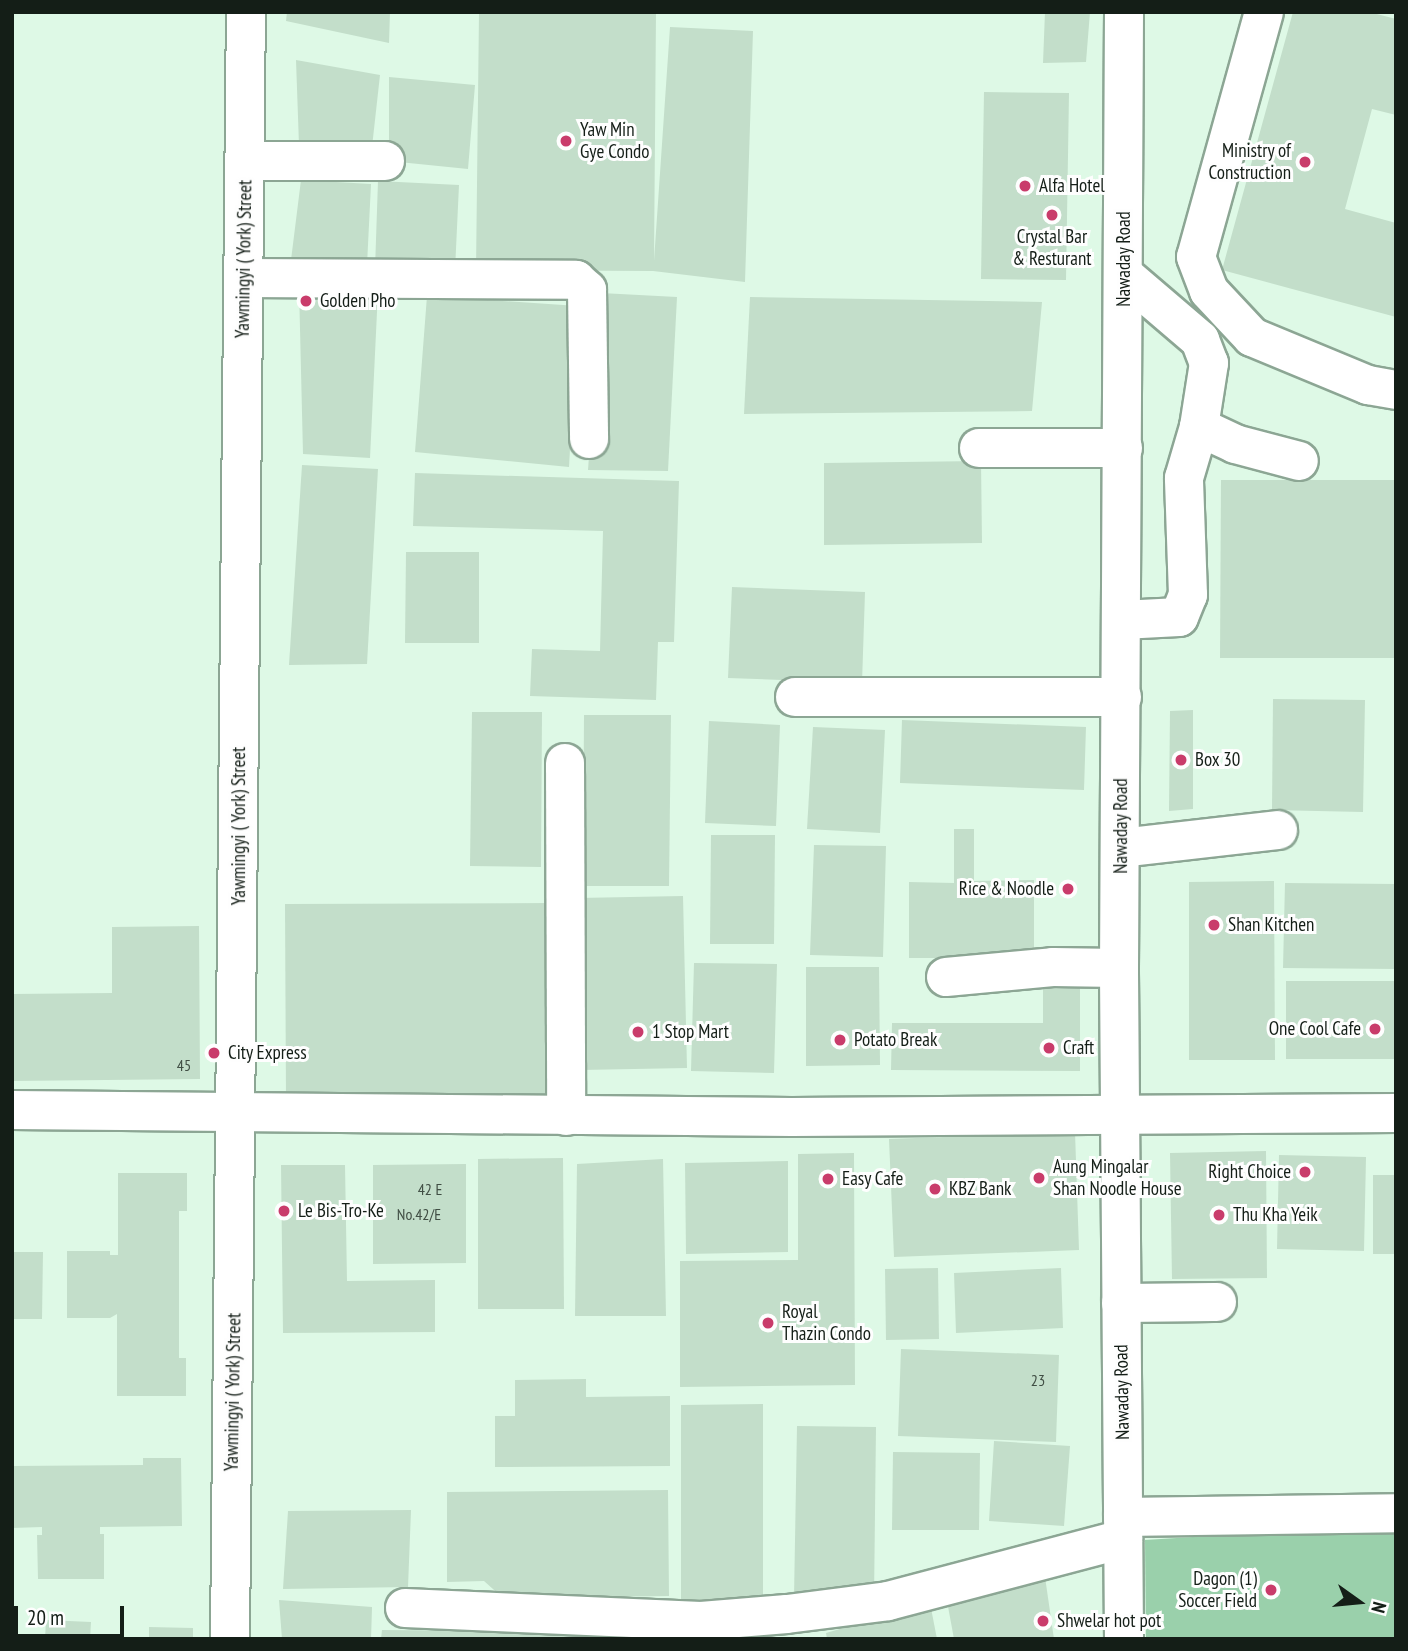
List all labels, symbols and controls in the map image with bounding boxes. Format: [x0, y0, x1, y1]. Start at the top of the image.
place label: Yaw Min Gye Condo [580, 119, 650, 163]
marker: Yaw Min Gye Condo [558, 133, 574, 149]
place label: Ministry of Construction [1209, 140, 1291, 184]
marker: Ministry of Construction [1297, 154, 1313, 170]
place label: Alfa Hotel [1039, 175, 1105, 197]
marker: Alfa Hotel [1017, 178, 1033, 194]
street label: Yawmingyi ( York) Street [231, 179, 257, 339]
marker: Crystal Bar & Resturant [1044, 207, 1060, 223]
street label: Nawaday Road [1113, 211, 1135, 307]
place label: Crystal Bar & Resturant [1013, 226, 1091, 270]
place label: Golden Pho [320, 290, 396, 312]
marker: Golden Pho [298, 293, 314, 309]
street label: Yawmingyi ( York) Street [228, 747, 250, 905]
place label: Box 30 [1195, 749, 1241, 771]
marker: Box 30 [1173, 752, 1189, 768]
street label: Nawaday Road [1110, 778, 1132, 874]
place label: Rice & Noodle [959, 878, 1054, 900]
marker: Rice & Noodle [1060, 881, 1076, 897]
place label: Shan Kitchen [1228, 914, 1314, 936]
marker: Shan Kitchen [1206, 917, 1222, 933]
place label: One Cool Cafe [1269, 1018, 1361, 1040]
place label: 1 Stop Mart [652, 1021, 729, 1043]
marker: One Cool Cafe [1367, 1021, 1383, 1037]
marker: 1 Stop Mart [630, 1024, 646, 1040]
place label: Potato Break [854, 1029, 937, 1051]
marker: Potato Break [832, 1032, 848, 1048]
place label: Craft [1063, 1037, 1094, 1059]
marker: Craft [1041, 1040, 1057, 1056]
place label: City Express [228, 1042, 307, 1064]
marker: City Express [206, 1045, 222, 1061]
house number: 45 [177, 1055, 191, 1075]
place label: Aung Mingalar Shan Noodle House [1053, 1156, 1182, 1200]
place label: Right Choice [1208, 1161, 1291, 1183]
marker: Right Choice [1297, 1164, 1313, 1180]
place label: Easy Cafe [842, 1168, 904, 1190]
marker: Aung Mingalar Shan Noodle House [1031, 1170, 1047, 1186]
marker: Easy Cafe [820, 1171, 836, 1187]
place label: KBZ Bank [949, 1178, 1012, 1200]
house number: 42 E [418, 1179, 442, 1199]
marker: KBZ Bank [927, 1181, 943, 1197]
place label: Le Bis-Tro-Ke [298, 1200, 384, 1222]
marker: Le Bis-Tro-Ke [276, 1203, 292, 1219]
house number: No.42/E [397, 1204, 441, 1224]
place label: Thu Kha Yeik [1233, 1204, 1318, 1226]
marker: Thu Kha Yeik [1211, 1207, 1227, 1223]
place label: Royal Thazin Condo [782, 1301, 871, 1345]
street label: Yawmingyi ( York) Street [220, 1312, 246, 1472]
marker: Royal Thazin Condo [760, 1315, 776, 1331]
street label: Nawaday Road [1110, 1344, 1134, 1440]
house number: 23 [1031, 1370, 1045, 1390]
north arrow [1324, 1567, 1394, 1637]
place label: Dagon (1) Soccer Field [1178, 1568, 1257, 1612]
marker: Dagon (1) Soccer Field [1263, 1582, 1279, 1598]
scale bar [18, 1592, 128, 1636]
text: N [1366, 1599, 1392, 1615]
text: 20 m [27, 1604, 64, 1631]
place label: Shwelar hot pot [1057, 1610, 1161, 1632]
marker: Shwelar hot pot [1035, 1613, 1051, 1629]

